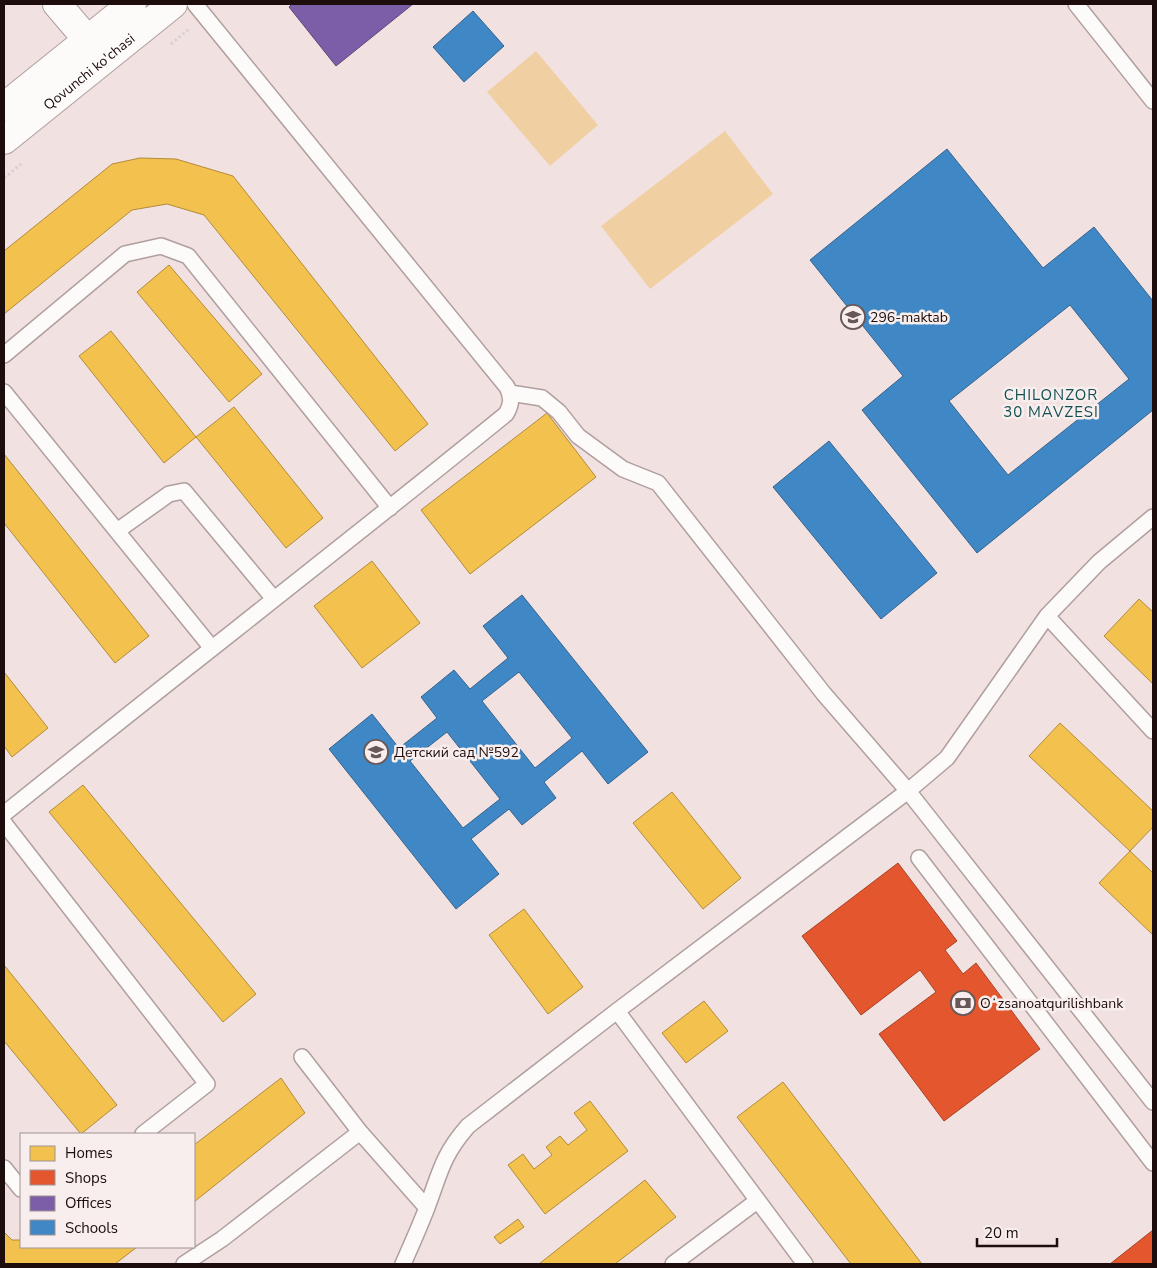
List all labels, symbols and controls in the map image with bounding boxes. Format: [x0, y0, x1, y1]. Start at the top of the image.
street label: Qovunchi ko'chasi [40, 29, 139, 115]
school or university icon: 296-maktab [840, 304, 866, 330]
place label: 296-maktab [870, 308, 948, 327]
district label: CHILONZOR 30 MAVZESI [1003, 385, 1099, 422]
school or university icon: Детcкий сад №592 [363, 739, 389, 765]
place label: Детcкий сад №592 [394, 743, 519, 762]
bank icon: Oʻzsanoatqurilishbank [950, 990, 976, 1016]
place label: Oʻzsanoatqurilishbank [980, 994, 1124, 1013]
legend [20, 1133, 195, 1248]
text: Homes [65, 1143, 113, 1163]
text: Shops [65, 1168, 107, 1188]
text: Offices [65, 1193, 112, 1213]
scale bar [977, 1216, 1057, 1248]
text: Schools [65, 1218, 118, 1238]
text: 20 m [984, 1223, 1019, 1243]

